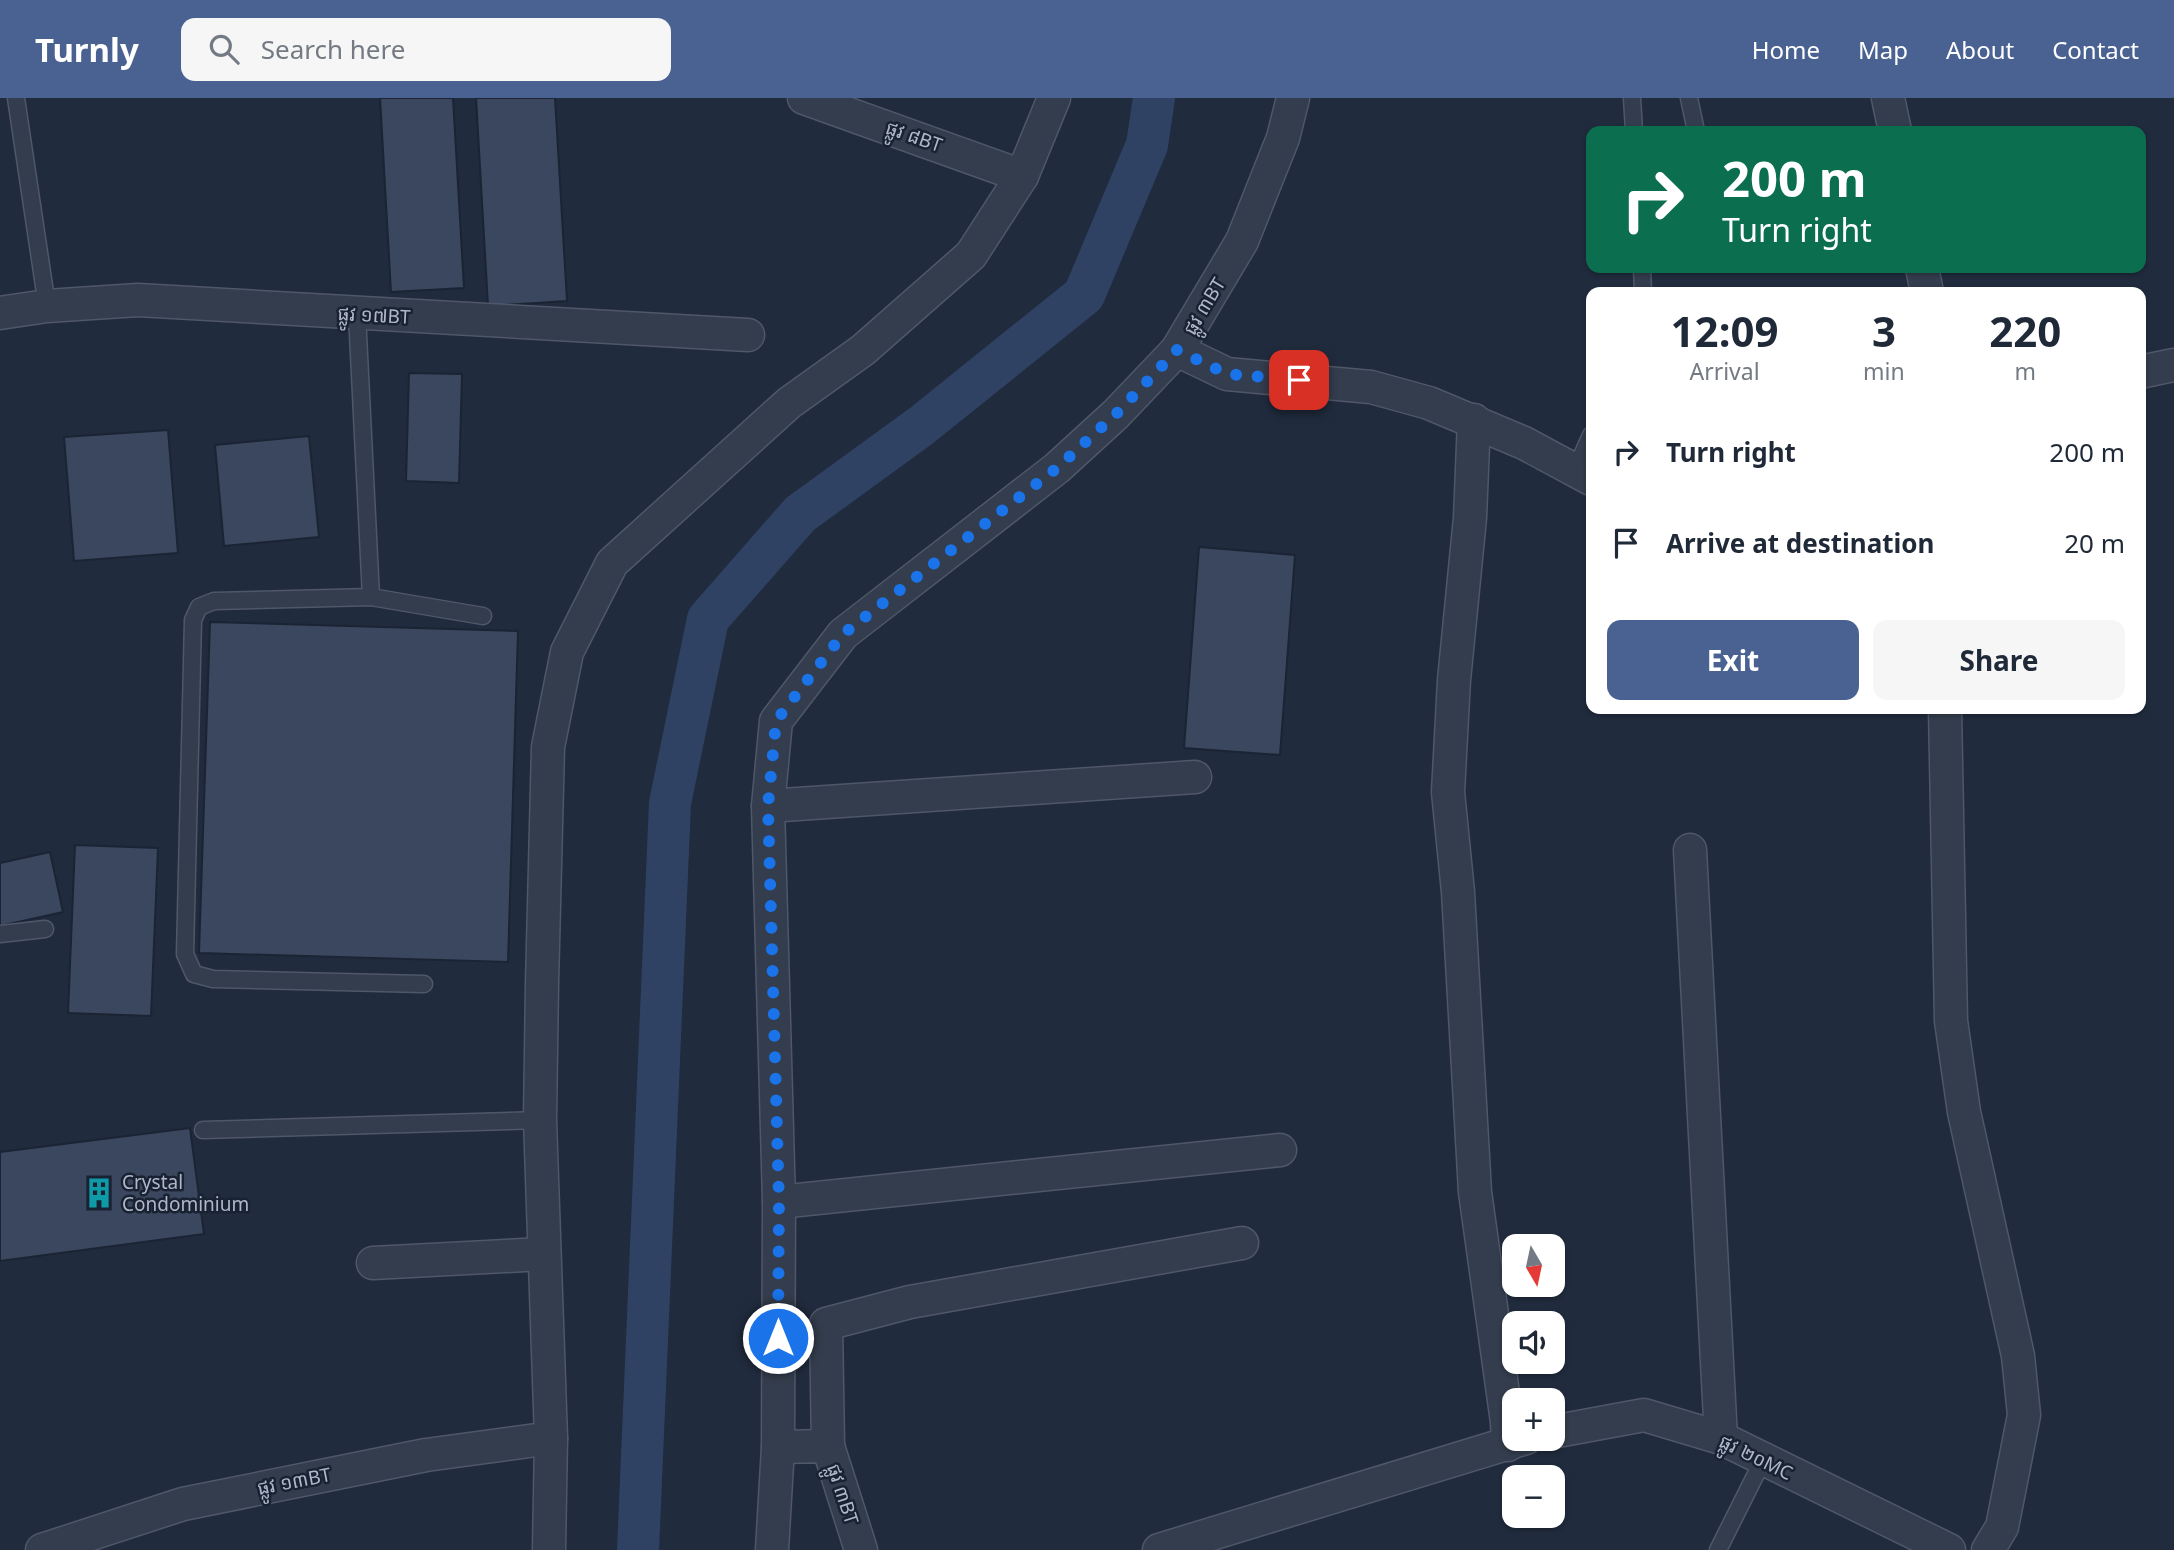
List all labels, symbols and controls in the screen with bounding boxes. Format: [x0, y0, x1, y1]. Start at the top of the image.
search box [181, 18, 671, 81]
text: Turnly [35, 27, 139, 72]
icon: search [205, 30, 243, 68]
text: Search here [261, 31, 405, 67]
text: Home [1752, 33, 1820, 66]
text: Map [1858, 33, 1908, 66]
text: About [1946, 33, 2014, 66]
text: Contact [2052, 33, 2139, 66]
street label: ផ្លូវ ៨BT [881, 114, 946, 162]
text: 200 m [1722, 145, 1867, 211]
icon: right [1607, 154, 1698, 245]
text: Turn right [1722, 208, 1872, 251]
street label: ផ្លូវ ៣BT [1177, 272, 1235, 342]
street label: ផ្លូវ ១៧BT [337, 300, 412, 335]
text: 12:09 [1671, 302, 1778, 359]
text: 3 [1872, 302, 1896, 359]
text: 220 [1989, 302, 2061, 359]
pin [1269, 350, 1329, 410]
text: Arrival [1689, 355, 1760, 387]
text: min [1863, 355, 1905, 387]
text: m [2015, 355, 2036, 387]
icon: arrive [1280, 361, 1318, 399]
icon: right [1607, 433, 1645, 471]
text: Turn right [1666, 434, 1796, 470]
text: 200 m [2049, 434, 2125, 470]
icon: arrive [1607, 524, 1645, 562]
text: Arrive at destination [1666, 525, 1935, 561]
text: 20 m [2064, 525, 2125, 561]
button: Exit [1607, 620, 1859, 700]
button: Share [1873, 620, 2125, 700]
place label: Crystal Condominium [122, 1169, 249, 1217]
building icon: Crystal Condominium [82, 1176, 116, 1210]
north arrow [1502, 1234, 1564, 1297]
map controls [1502, 1234, 1565, 1528]
position arrow [741, 1301, 815, 1375]
button: sound [1502, 1311, 1565, 1374]
button: + [1502, 1388, 1565, 1451]
street label: ផ្លូវ ២០MC [1713, 1428, 1797, 1490]
street label: ផ្លូវ ៣BT [817, 1460, 865, 1530]
street label: ផ្លូវ ១៣BT [255, 1461, 334, 1505]
button: − [1502, 1465, 1565, 1528]

